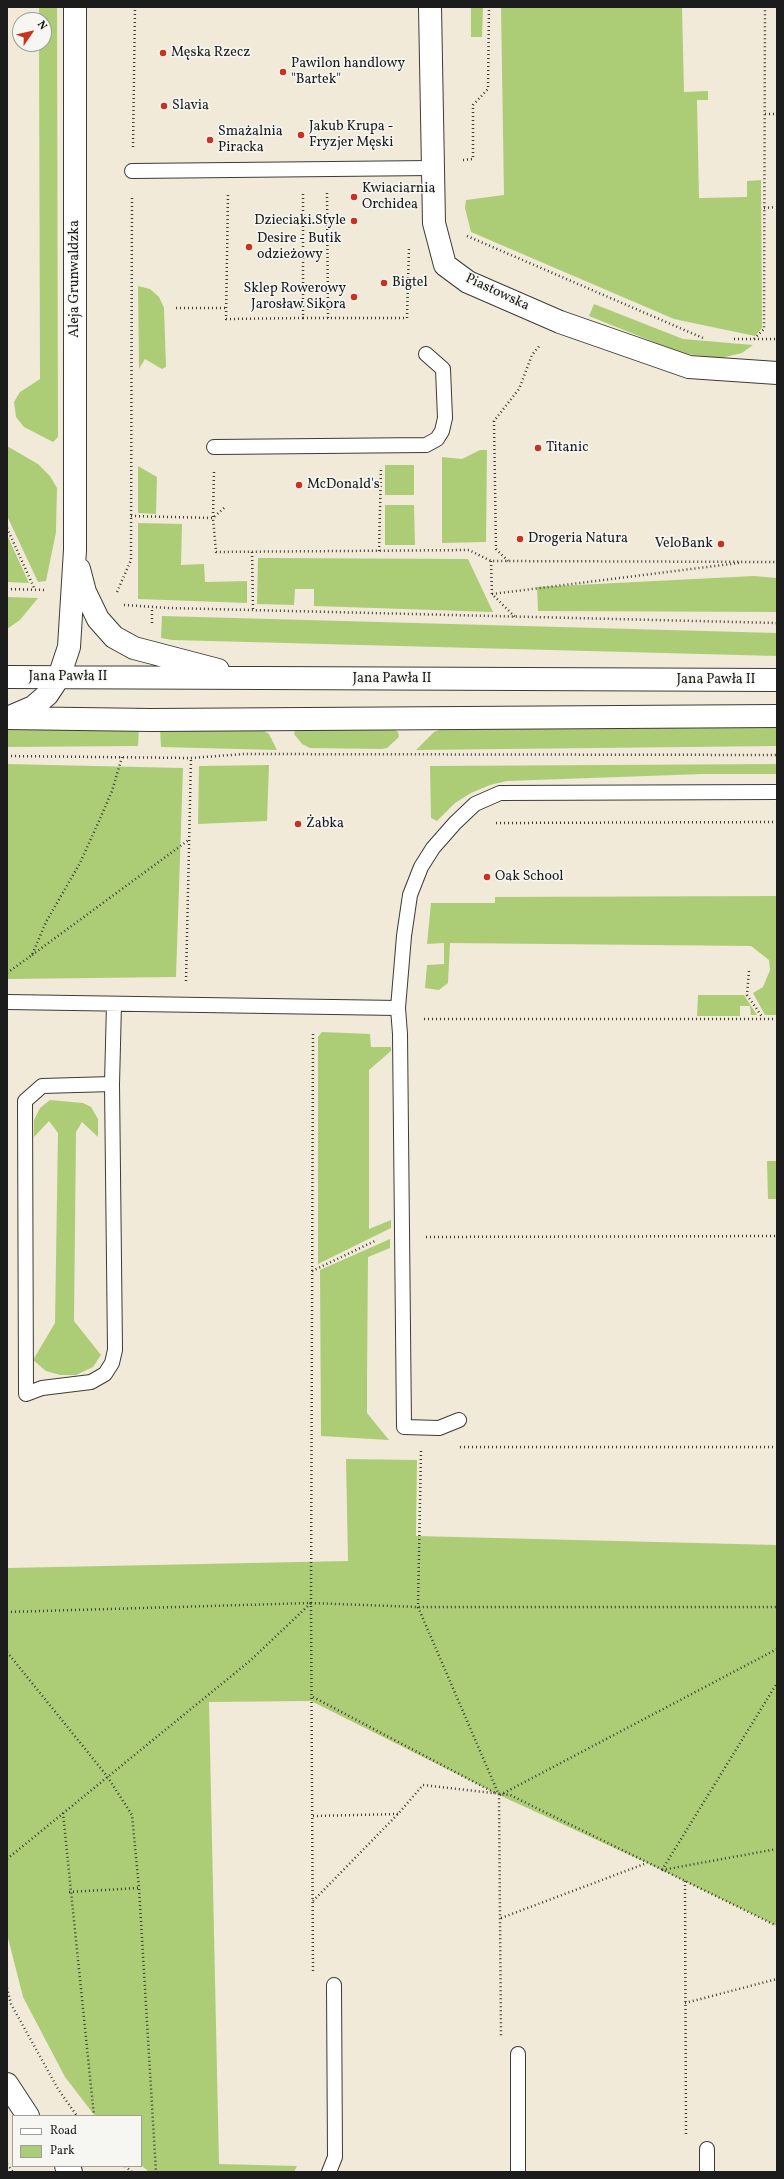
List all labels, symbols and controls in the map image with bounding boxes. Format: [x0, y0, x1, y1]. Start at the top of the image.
north arrow [12, 12, 52, 52]
text: N [33, 18, 50, 33]
place label: Męska Rzecz [171, 45, 250, 61]
marker: Męska Rzecz [158, 48, 168, 58]
place label: Pawilon handlowy "Bartek" [291, 56, 405, 88]
marker: Pawilon handlowy "Bartek" [278, 67, 288, 77]
place label: Slavia [172, 98, 209, 114]
marker: Slavia [159, 101, 169, 111]
place label: Jakub Krupa - Fryzjer Męski [309, 119, 393, 152]
place label: Smażalnia Piracka [218, 124, 283, 156]
marker: Jakub Krupa - Fryzjer Męski [296, 130, 306, 140]
marker: Smażalnia Piracka [205, 135, 215, 145]
place label: Kwiaciarnia Orchidea [362, 181, 435, 214]
marker: Kwiaciarnia Orchidea [349, 192, 359, 202]
place label: Dzieciaki.Style [254, 213, 346, 229]
marker: Dzieciaki.Style [349, 216, 359, 226]
street label: Aleja Grunwaldzka [67, 220, 83, 338]
place label: Desire - Butik odzieżowy [257, 231, 341, 264]
marker: Desire - Butik odzieżowy [244, 242, 254, 252]
street label: Piastowska [462, 271, 532, 315]
place label: Bigtel [392, 275, 428, 291]
marker: Bigtel [379, 278, 389, 288]
place label: Sklep Rowerowy Jarosław Sikora [243, 281, 346, 314]
marker: Sklep Rowerowy Jarosław Sikora [349, 292, 359, 302]
place label: Titanic [546, 440, 588, 456]
marker: Titanic [533, 443, 543, 453]
place label: McDonald's [307, 477, 380, 493]
marker: McDonald's [294, 480, 304, 490]
place label: Drogeria Natura [528, 531, 628, 547]
marker: Drogeria Natura [515, 534, 525, 544]
place label: VeloBank [655, 536, 713, 552]
marker: VeloBank [716, 539, 726, 549]
street label: Jana Pawła II [28, 669, 108, 685]
street label: Jana Pawła II [352, 671, 432, 687]
street label: Jana Pawła II [676, 672, 756, 688]
place label: Żabka [306, 816, 344, 832]
marker: Żabka [293, 819, 303, 829]
place label: Oak School [495, 869, 564, 885]
marker: Oak School [482, 872, 492, 882]
legend [12, 2115, 142, 2167]
text: Road [50, 2123, 77, 2139]
text: Park [50, 2143, 75, 2159]

